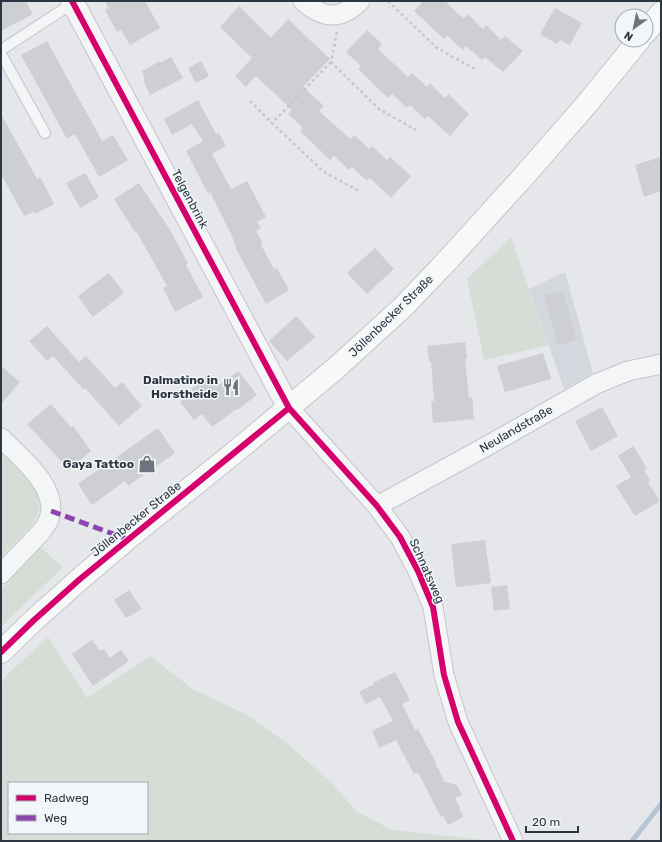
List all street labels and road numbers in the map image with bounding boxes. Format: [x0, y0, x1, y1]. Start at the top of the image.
street label: Telgenbrink [169, 167, 212, 232]
street label: Jöllenbecker Straße [346, 272, 436, 360]
street label: Neulandstraße [477, 402, 555, 456]
street label: Jöllenbecker Straße [88, 478, 184, 560]
street label: Schnatsweg [407, 537, 447, 605]

